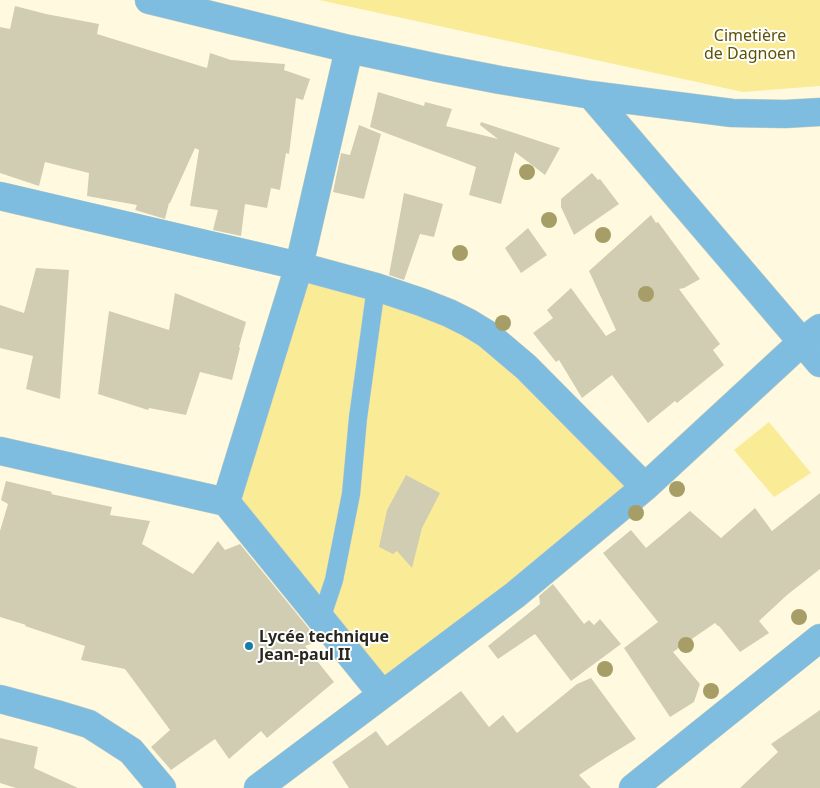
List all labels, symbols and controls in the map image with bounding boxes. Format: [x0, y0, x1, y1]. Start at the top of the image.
park label: Cimetière de Dagnoen [704, 26, 796, 64]
place label: Lycée technique Jean-paul II [259, 627, 389, 665]
marker: Lycée technique Jean-paul II [243, 640, 255, 652]

